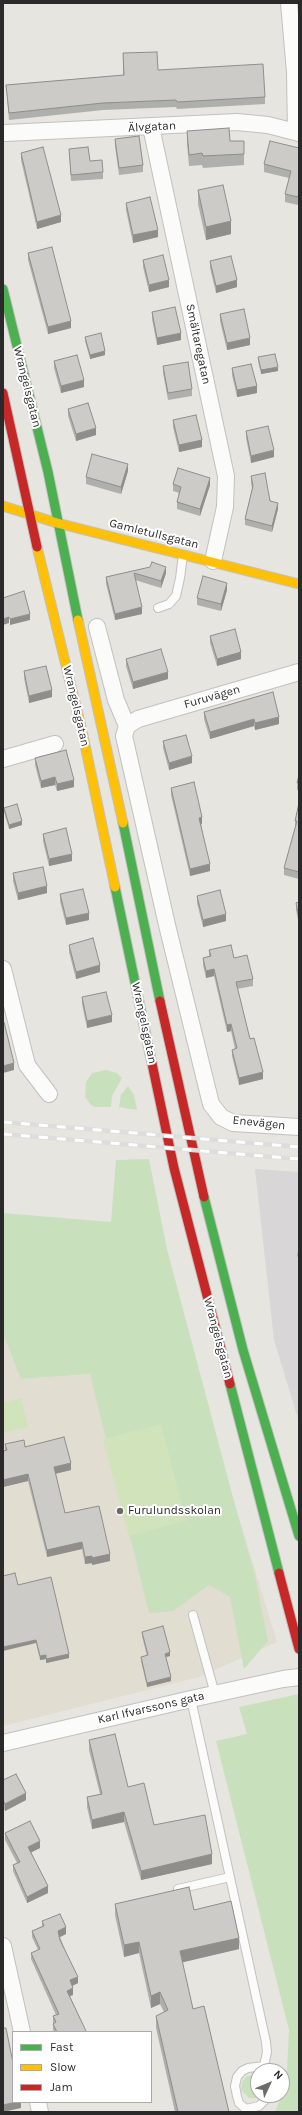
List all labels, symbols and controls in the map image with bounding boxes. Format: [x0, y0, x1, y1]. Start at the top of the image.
street label: Älvgatan [128, 119, 176, 135]
street label: Smältaregatan [182, 302, 214, 386]
street label: Wrangelsgatan [10, 345, 44, 429]
street label: Gamletullsgatan [108, 516, 200, 552]
street label: Wrangelsgatan [60, 664, 92, 748]
street label: Furuvägen [182, 682, 242, 712]
street label: Wrangelsgatan [128, 981, 160, 1065]
street label: Enevägen [232, 1113, 286, 1133]
street label: Wrangelsgatan [200, 1296, 236, 1380]
place label: Furulundsskolan [128, 1504, 221, 1518]
marker: Furulundsskolan [115, 1506, 125, 1516]
street label: Karl Ifvarssons gata [96, 1689, 206, 1727]
legend [12, 2031, 152, 2103]
text: Fast [50, 2040, 73, 2054]
text: Slow [50, 2060, 76, 2074]
north arrow [250, 2063, 290, 2103]
text: N [271, 2068, 286, 2082]
text: Jam [50, 2080, 73, 2094]

